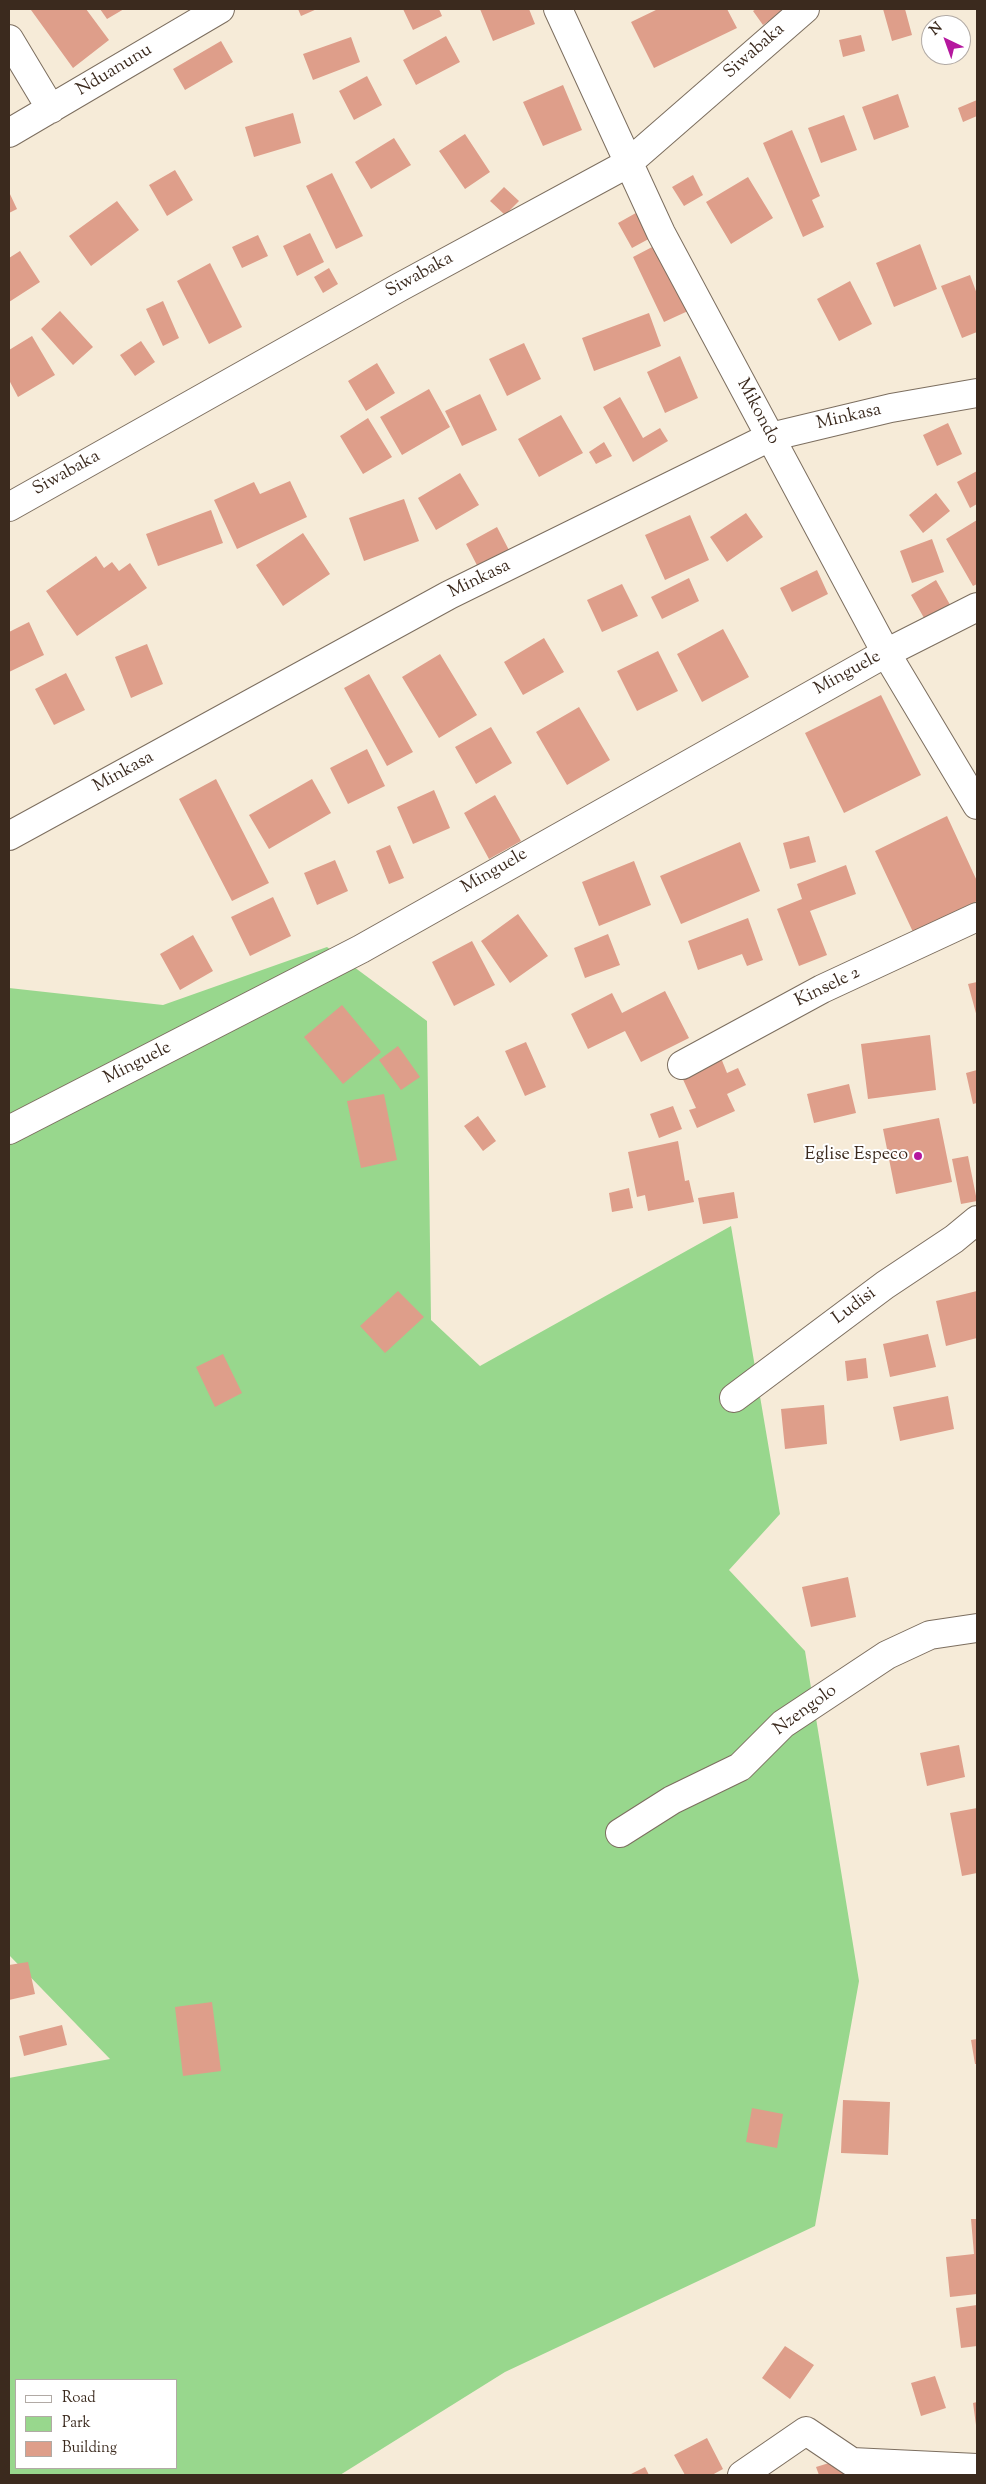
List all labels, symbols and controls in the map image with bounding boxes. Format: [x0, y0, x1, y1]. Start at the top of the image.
north arrow [921, 15, 971, 65]
text: N [926, 18, 947, 41]
street label: Siwabaka [720, 20, 790, 84]
street label: Nduanunu [73, 40, 157, 102]
street label: Siwabaka [383, 249, 457, 303]
street label: Mikondo [731, 375, 783, 449]
street label: Minkasa [815, 400, 883, 436]
street label: Siwabaka [30, 447, 104, 501]
street label: Minkasa [446, 556, 514, 604]
street label: Minguele [811, 647, 885, 701]
street label: Minkasa [90, 748, 158, 798]
street label: Minguele [458, 844, 532, 900]
street label: Kinsele 2 [792, 963, 864, 1013]
street label: Minguele [101, 1038, 175, 1090]
place label: Eglise Especo [805, 1145, 908, 1167]
marker: Eglise Especo [912, 1150, 924, 1162]
street label: Ludisi [829, 1284, 881, 1330]
street label: Nzengolo [770, 1681, 842, 1741]
legend [15, 2379, 178, 2469]
text: Road [62, 2388, 96, 2409]
text: Park [62, 2413, 91, 2434]
text: Building [62, 2438, 117, 2459]

